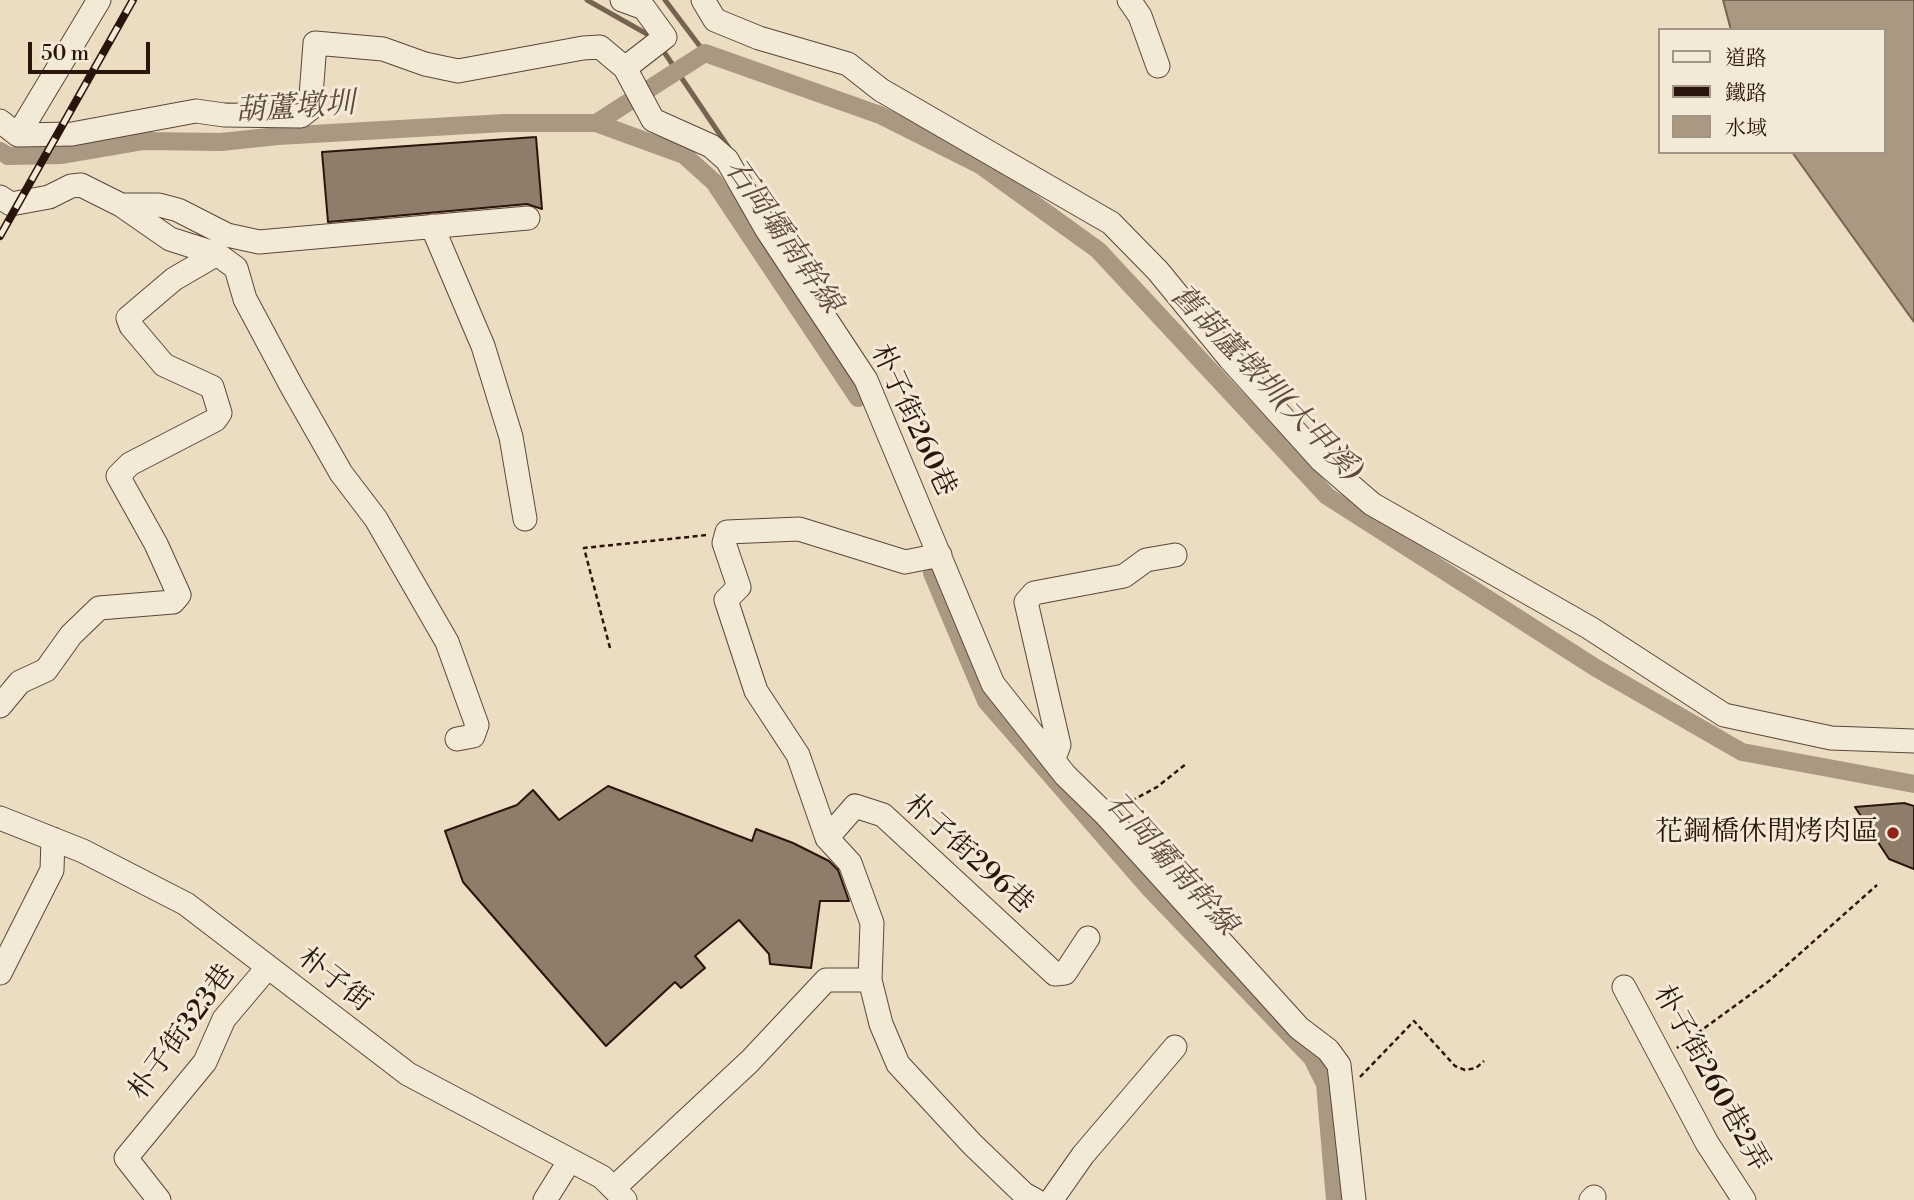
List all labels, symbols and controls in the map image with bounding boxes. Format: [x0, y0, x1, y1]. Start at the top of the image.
scale bar [32, 28, 154, 72]
legend [1658, 28, 1886, 154]
text: 50 m [41, 41, 89, 67]
text: 道路 [1725, 46, 1767, 72]
text: 鐵路 [1725, 81, 1767, 107]
water label: 葫蘆墩圳 [234, 87, 356, 131]
text: 水域 [1725, 116, 1767, 142]
water label: 石岡壩南幹線 [716, 153, 848, 321]
water label: 舊葫蘆墩圳(大甲溪) [1162, 279, 1368, 489]
street label: 朴子街260巷 [862, 340, 962, 502]
water label: 石岡壩南幹線 [1096, 786, 1244, 944]
street label: 朴子街296巷 [897, 788, 1039, 922]
place label: 花鋼橋休閒烤肉區 [1655, 816, 1879, 850]
marker: 花鋼橋休閒烤肉區 [1885, 825, 1901, 841]
street label: 朴子街 [291, 942, 377, 1020]
street label: 朴子街323巷 [123, 959, 243, 1107]
street label: 朴子街260巷2弄 [1645, 980, 1775, 1178]

